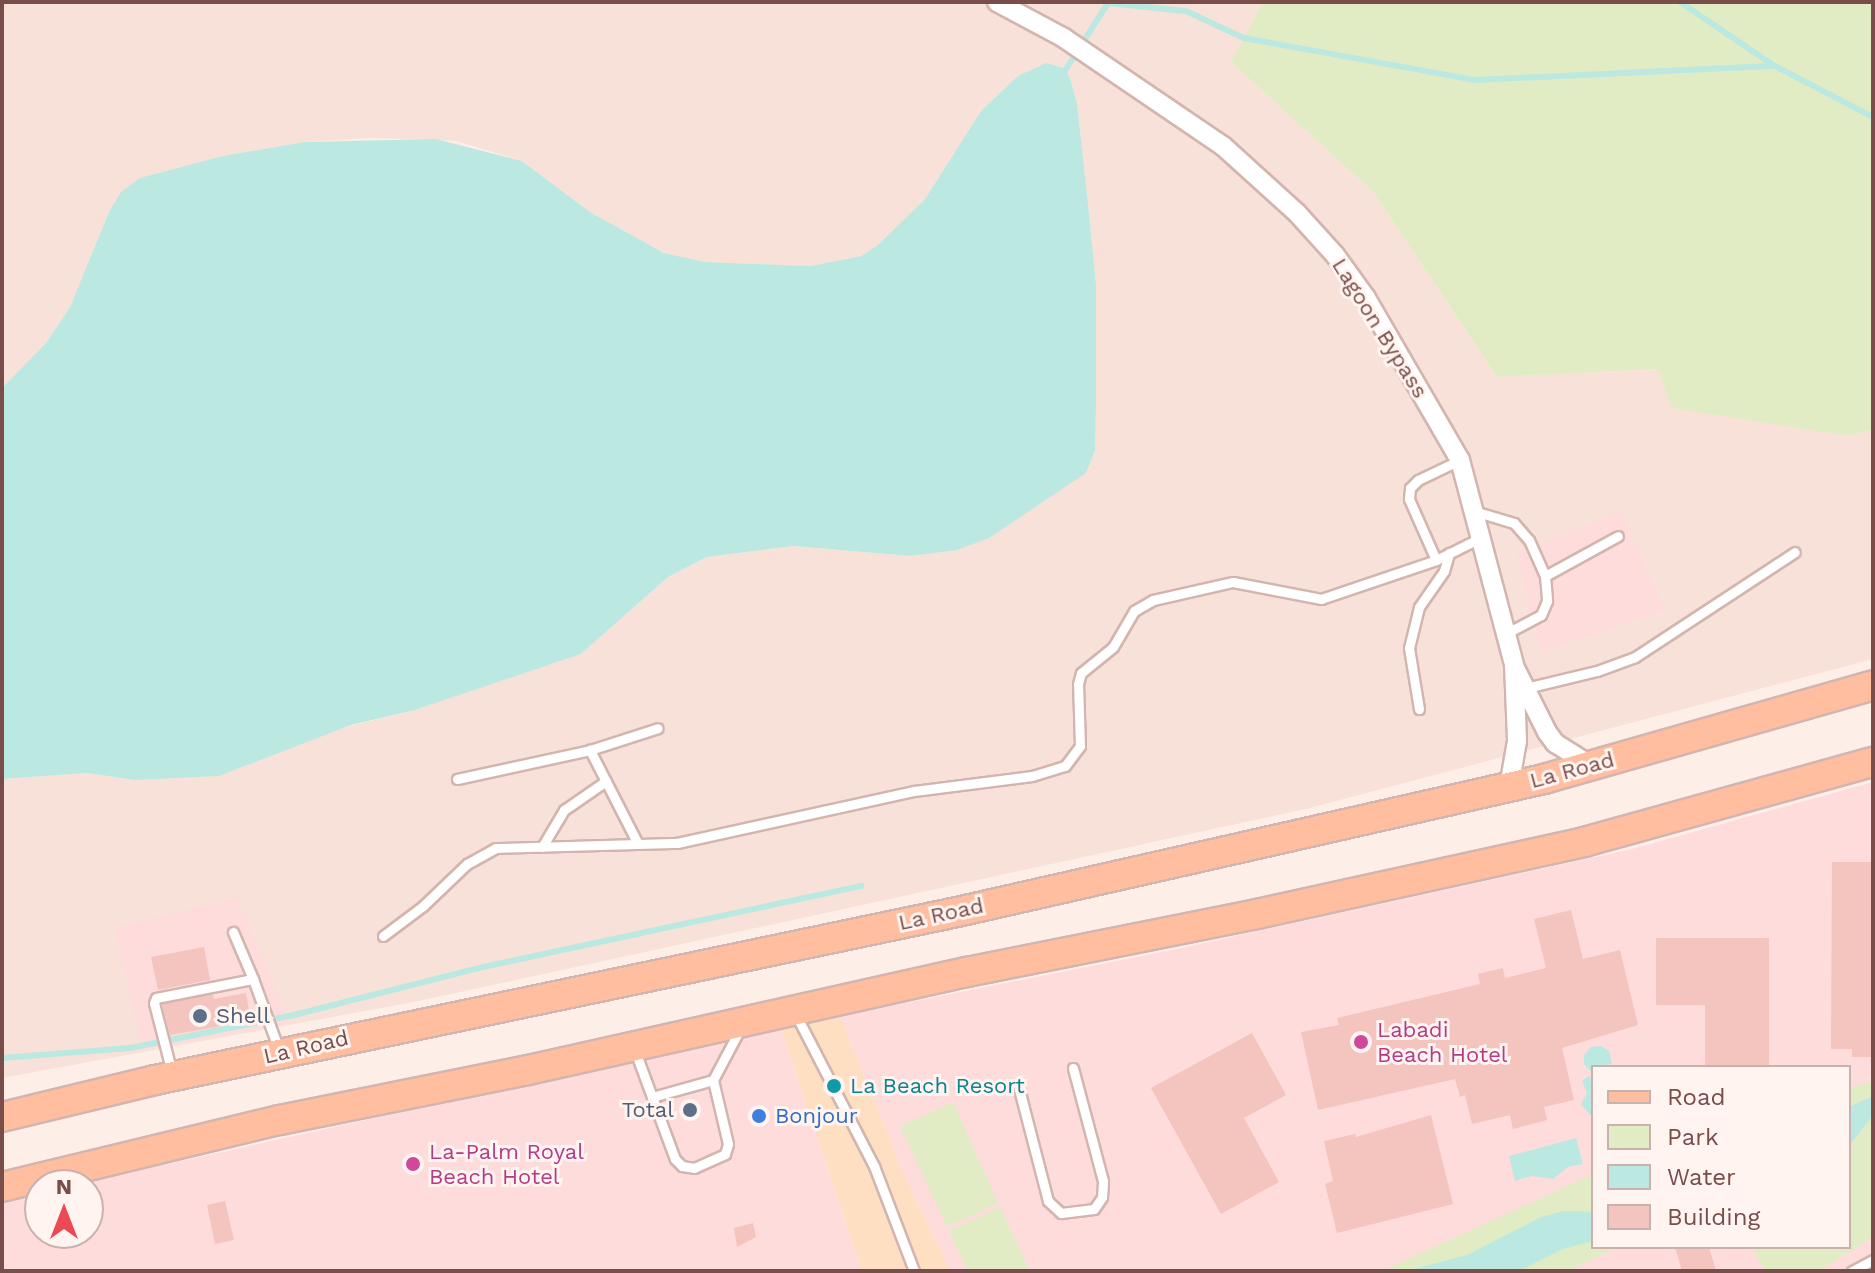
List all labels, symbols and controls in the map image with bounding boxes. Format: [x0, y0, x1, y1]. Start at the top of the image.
street label: Lagoon Bypass [1326, 253, 1434, 403]
street label: La Road [1527, 746, 1617, 794]
street label: La Road [896, 892, 986, 936]
place label: Shell [216, 1003, 270, 1029]
marker: Shell [191, 1007, 209, 1025]
place label: Labadi Beach Hotel [1377, 1016, 1508, 1068]
street label: La Road [261, 1024, 351, 1070]
marker: Labadi Beach Hotel [1352, 1033, 1370, 1051]
legend [1591, 1065, 1851, 1249]
place label: La Beach Resort [850, 1073, 1025, 1099]
marker: La Beach Resort [825, 1077, 843, 1095]
text: Road [1667, 1083, 1726, 1111]
place label: Total [622, 1097, 674, 1123]
marker: Total [681, 1101, 699, 1119]
place label: Bonjour [775, 1103, 858, 1129]
marker: Bonjour [750, 1107, 768, 1125]
text: Park [1667, 1123, 1719, 1151]
place label: La-Palm Royal Beach Hotel [429, 1138, 584, 1190]
marker: La-Palm Royal Beach Hotel [404, 1155, 422, 1173]
text: Water [1667, 1163, 1736, 1191]
north arrow [24, 1169, 104, 1249]
text: N [56, 1174, 72, 1199]
text: Building [1667, 1203, 1760, 1231]

